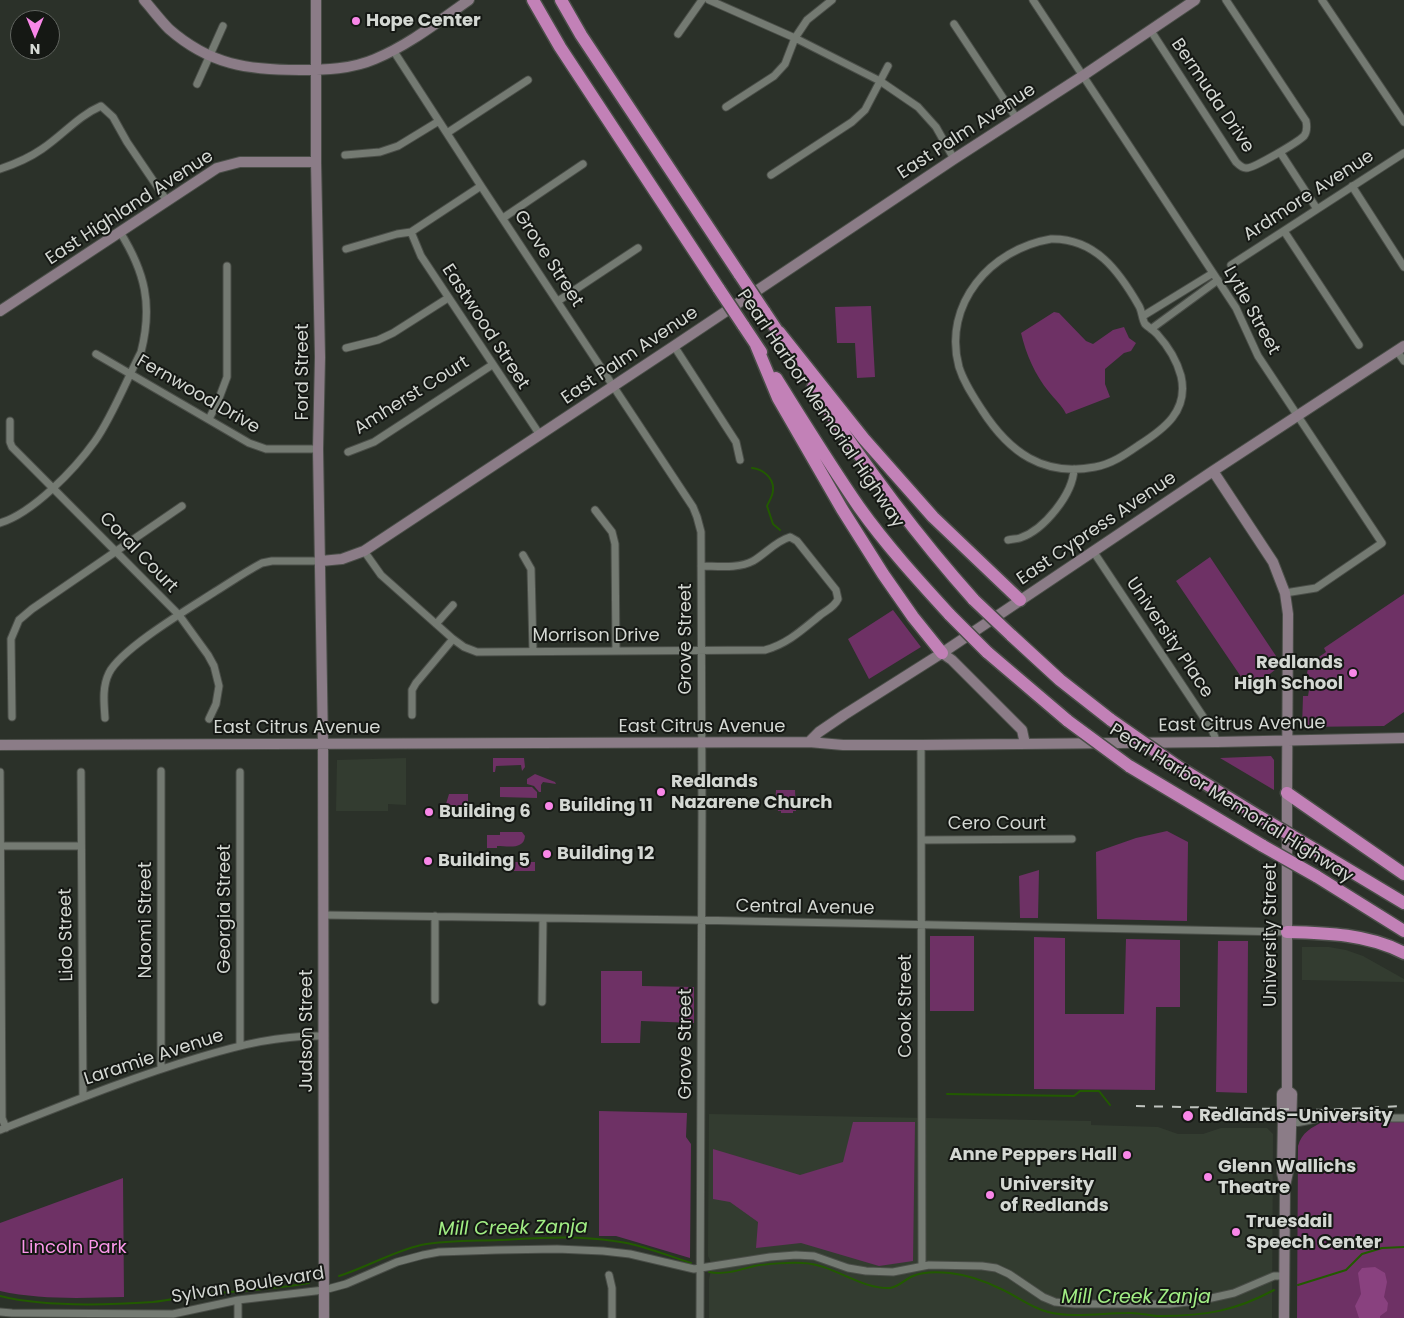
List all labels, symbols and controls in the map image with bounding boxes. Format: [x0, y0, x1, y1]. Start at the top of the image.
north arrow [10, 10, 60, 60]
place label: Hope Center [366, 10, 481, 32]
marker: Hope Center [350, 15, 362, 27]
street label: Bermuda Drive [1166, 35, 1258, 157]
text: N [30, 39, 40, 59]
street label: East Palm Avenue [894, 79, 1040, 185]
street label: East Highland Avenue [42, 146, 218, 270]
street label: Ardmore Avenue [1240, 146, 1378, 246]
street label: Grove Street [509, 207, 587, 311]
street label: Eastwood Street [437, 260, 533, 394]
street label: Lytle Street [1218, 263, 1284, 359]
street label: Pearl Harbor Memorial Highway [732, 286, 908, 532]
street label: East Palm Avenue [558, 302, 702, 410]
street label: Ford Street [292, 324, 314, 420]
street label: Fernwood Drive [133, 351, 263, 439]
street label: Amherst Court [351, 352, 473, 440]
street label: East Cypress Avenue [1013, 468, 1181, 590]
street label: Coral Court [94, 508, 182, 598]
street label: University Place [1121, 574, 1217, 702]
street label: Grove Street [675, 583, 697, 695]
street label: Morrison Drive [532, 625, 660, 647]
place label: Redlands High School [1234, 652, 1343, 694]
marker: Redlands High School [1347, 667, 1359, 679]
street label: East Citrus Avenue [1158, 713, 1326, 737]
street label: East Citrus Avenue [618, 716, 786, 738]
street label: East Citrus Avenue [213, 717, 381, 739]
street label: Pearl Harbor Memorial Highway [1105, 720, 1357, 888]
place label: Redlands Nazarene Church [671, 771, 832, 814]
marker: Redlands Nazarene Church [655, 786, 667, 798]
place label: Building 11 [559, 795, 653, 817]
marker: Building 11 [543, 800, 555, 812]
place label: Building 6 [439, 801, 531, 823]
marker: Building 6 [423, 806, 435, 818]
street label: Cero Court [948, 813, 1046, 835]
place label: Building 12 [557, 843, 654, 865]
street label: Georgia Street [214, 844, 236, 974]
marker: Building 12 [541, 848, 553, 860]
place label: Building 5 [438, 850, 530, 872]
marker: Building 5 [422, 855, 434, 867]
street label: Naomi Street [135, 862, 157, 978]
street label: University Street [1260, 863, 1282, 1007]
street label: Lido Street [55, 888, 79, 982]
street label: Central Avenue [735, 896, 875, 920]
street label: Cook Street [895, 954, 917, 1058]
street label: Judson Street [296, 969, 318, 1093]
street label: Grove Street [675, 988, 697, 1100]
street label: Laramie Avenue [82, 1025, 226, 1091]
place label: Redlands–University [1199, 1105, 1393, 1127]
marker: Redlands–University [1181, 1109, 1195, 1123]
place label: Anne Peppers Hall [949, 1144, 1117, 1166]
marker: Anne Peppers Hall [1121, 1149, 1133, 1161]
place label: Glenn Wallichs Theatre [1218, 1156, 1356, 1198]
marker: Glenn Wallichs Theatre [1202, 1171, 1214, 1183]
place label: University of Redlands [1000, 1174, 1109, 1216]
marker: University of Redlands [984, 1189, 996, 1201]
place label: Truesdail Speech Center [1246, 1211, 1381, 1254]
water label: Mill Creek Zanja [438, 1216, 588, 1242]
marker: Truesdail Speech Center [1230, 1226, 1242, 1238]
park label: Lincoln Park [21, 1237, 127, 1259]
street label: Sylvan Boulevard [170, 1263, 326, 1309]
water label: Mill Creek Zanja [1061, 1287, 1211, 1309]

